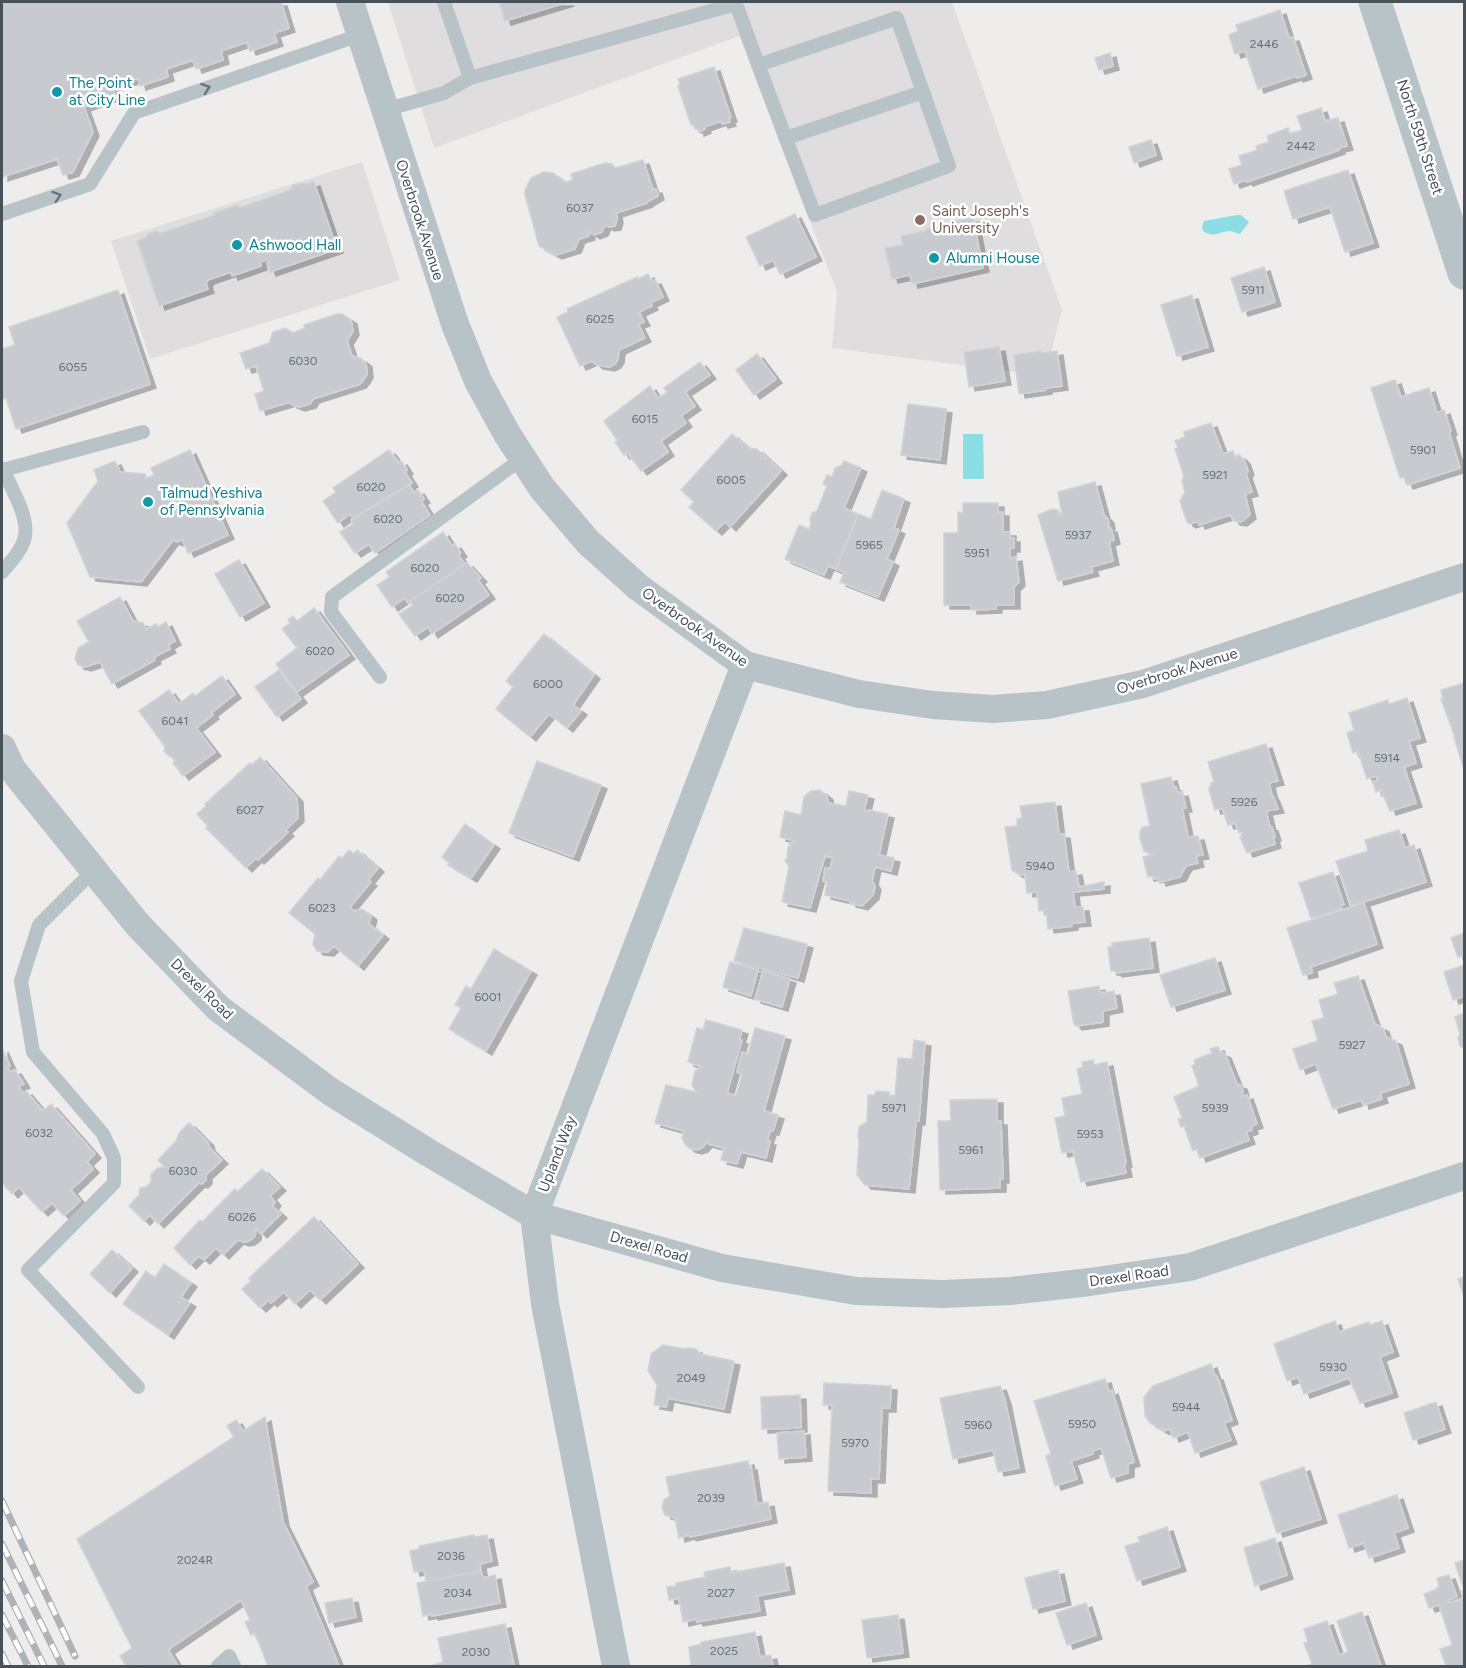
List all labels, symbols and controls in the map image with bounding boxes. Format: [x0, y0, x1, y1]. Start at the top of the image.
house number: 2446 [1250, 37, 1278, 51]
place label: The Point at City Line [69, 74, 145, 109]
street label: North 59th Street [1393, 77, 1447, 197]
one-way arrow [200, 83, 211, 96]
marker: The Point at City Line [50, 85, 64, 99]
house number: 2442 [1287, 139, 1315, 153]
street label: Overbrook Avenue [392, 158, 448, 282]
one-way arrow [51, 190, 62, 203]
house number: 6037 [566, 201, 594, 215]
place label: Saint Joseph's University [932, 202, 1029, 237]
marker: Saint Joseph's University [913, 213, 927, 227]
place label: Ashwood Hall [249, 236, 341, 254]
marker: Ashwood Hall [230, 238, 244, 252]
place label: Alumni House [946, 249, 1040, 267]
marker: Alumni House [927, 251, 941, 265]
house number: 5911 [1241, 283, 1265, 297]
house number: 6025 [586, 312, 614, 326]
house number: 6030 [289, 354, 318, 368]
house number: 6055 [59, 360, 87, 374]
house number: 6015 [632, 412, 658, 426]
house number: 5901 [1410, 443, 1436, 457]
house number: 5921 [1202, 468, 1228, 482]
house number: 6005 [716, 473, 746, 487]
house number: 6020 [357, 480, 386, 494]
place label: Talmud Yeshiva of Pennsylvania [160, 484, 264, 519]
marker: Talmud Yeshiva of Pennsylvania [141, 495, 155, 509]
house number: 6020 [374, 512, 403, 526]
house number: 5937 [1065, 528, 1092, 542]
house number: 5965 [855, 538, 883, 552]
house number: 5951 [964, 546, 990, 560]
house number: 6020 [411, 561, 440, 575]
street label: Overbrook Avenue [638, 584, 752, 670]
house number: 6020 [436, 591, 465, 605]
house number: 6020 [306, 644, 335, 658]
street label: Overbrook Avenue [1114, 644, 1240, 698]
house number: 6000 [533, 677, 563, 691]
house number: 6041 [162, 714, 188, 728]
house number: 5914 [1374, 751, 1401, 765]
house number: 5926 [1230, 795, 1258, 809]
house number: 6027 [236, 803, 264, 817]
house number: 5940 [1026, 859, 1055, 873]
house number: 6023 [308, 901, 336, 915]
street label: Drexel Road [167, 955, 237, 1023]
house number: 6001 [474, 990, 502, 1004]
house number: 5927 [1339, 1038, 1366, 1052]
house number: 5971 [881, 1101, 907, 1115]
house number: 5939 [1201, 1101, 1229, 1115]
street label: Upland Way [534, 1113, 580, 1195]
house number: 6032 [25, 1126, 53, 1140]
house number: 5953 [1076, 1127, 1104, 1141]
house number: 5961 [958, 1143, 984, 1157]
house number: 6030 [169, 1164, 198, 1178]
house number: 6026 [228, 1210, 256, 1224]
street label: Drexel Road [608, 1227, 690, 1267]
street label: Drexel Road [1088, 1262, 1170, 1290]
house number: 5930 [1319, 1360, 1347, 1374]
house number: 2049 [677, 1371, 706, 1385]
house number: 5944 [1172, 1400, 1201, 1414]
house number: 5950 [1068, 1417, 1096, 1431]
house number: 5960 [964, 1418, 992, 1432]
house number: 5970 [841, 1436, 869, 1450]
house number: 2039 [697, 1491, 725, 1505]
house number: 2036 [437, 1549, 465, 1563]
house number: 2024R [177, 1553, 213, 1567]
house number: 2034 [444, 1586, 473, 1600]
house number: 2027 [707, 1586, 735, 1600]
house number: 2025 [710, 1644, 738, 1658]
house number: 2030 [462, 1645, 491, 1659]

